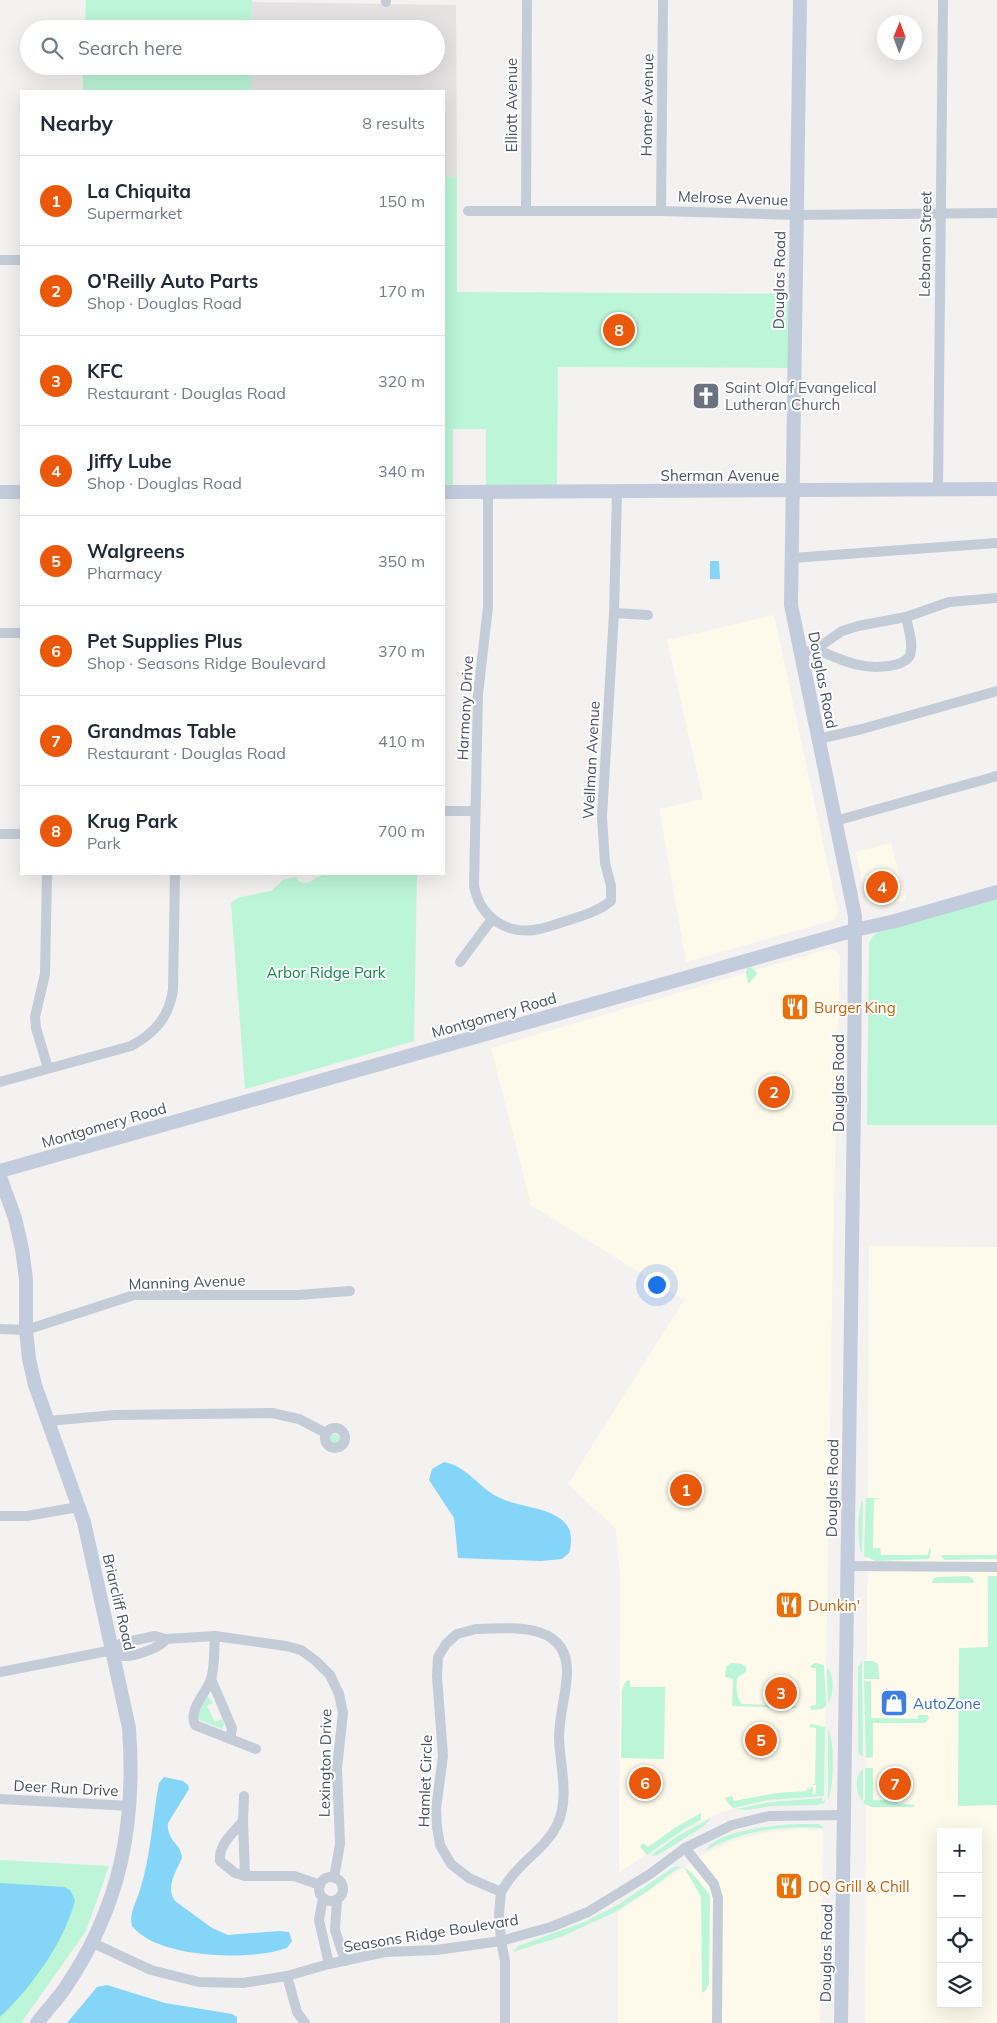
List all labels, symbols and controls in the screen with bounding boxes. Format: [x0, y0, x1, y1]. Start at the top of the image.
north arrow [877, 15, 922, 60]
search box [20, 20, 445, 75]
icon: search [38, 34, 66, 62]
text: Search here [78, 36, 182, 60]
street label: Homer Avenue [637, 53, 657, 157]
street label: Elliott Avenue [502, 58, 521, 152]
text: Nearby [40, 110, 113, 136]
text: 8 results [362, 113, 425, 133]
text: La Chiquita [87, 179, 191, 203]
street label: Melrose Avenue [678, 187, 788, 209]
text: 1 [51, 191, 61, 211]
text: 150 m [378, 191, 425, 211]
street label: Lebanon Street [915, 191, 935, 297]
text: Supermarket [87, 203, 182, 223]
street label: Douglas Road [769, 231, 789, 329]
text: O'Reilly Auto Parts [87, 269, 258, 293]
text: 2 [51, 281, 61, 301]
text: 170 m [378, 281, 425, 301]
text: Shop · Douglas Road [87, 293, 242, 313]
pin: 8 [603, 311, 635, 349]
text: KFC [87, 359, 123, 383]
text: 3 [51, 371, 61, 391]
text: 320 m [378, 371, 425, 391]
place label: Saint Olaf Evangelical Lutheran Church [725, 378, 877, 414]
church icon: Saint Olaf Evangelical Lutheran Church [691, 381, 721, 411]
text: Restaurant · Douglas Road [87, 383, 286, 403]
text: Jiffy Lube [87, 449, 172, 473]
text: 4 [51, 461, 61, 481]
text: 340 m [378, 461, 425, 481]
street label: Sherman Avenue [661, 466, 779, 485]
text: Shop · Douglas Road [87, 473, 242, 493]
text: Walgreens [87, 539, 185, 563]
text: 5 [51, 551, 61, 571]
text: 350 m [378, 551, 425, 571]
text: Pharmacy [87, 563, 162, 583]
text: Pet Supplies Plus [87, 629, 243, 653]
street label: Douglas Road [804, 630, 842, 730]
text: 6 [51, 641, 61, 661]
text: 370 m [378, 641, 425, 661]
text: Shop · Seasons Ridge Boulevard [87, 653, 326, 673]
street label: Harmony Drive [453, 655, 477, 761]
street label: Wellman Avenue [578, 700, 604, 820]
text: Grandmas Table [87, 719, 236, 743]
text: 7 [51, 731, 61, 751]
text: 410 m [378, 731, 425, 751]
text: Restaurant · Douglas Road [87, 743, 286, 763]
text: Krug Park [87, 809, 177, 833]
text: 8 [51, 821, 61, 841]
text: 700 m [378, 821, 425, 841]
text: Park [87, 833, 121, 853]
pin: 4 [866, 868, 898, 906]
park label: Arbor Ridge Park [266, 963, 386, 982]
street label: Montgomery Road [429, 988, 559, 1042]
restaurant icon: Burger King [780, 992, 810, 1022]
place label: Burger King [814, 998, 896, 1017]
street label: Douglas Road [829, 1034, 848, 1132]
pin: 2 [758, 1073, 790, 1111]
street label: Montgomery Road [39, 1098, 169, 1152]
street label: Manning Avenue [128, 1270, 246, 1294]
your location [644, 1272, 670, 1298]
street label: Douglas Road [822, 1439, 842, 1537]
pin: 1 [670, 1471, 702, 1509]
street label: Briarcliff Road [99, 1552, 139, 1652]
restaurant icon: Dunkin' [774, 1590, 804, 1620]
place label: Dunkin' [808, 1596, 860, 1615]
pin: 3 [765, 1674, 797, 1712]
shop icon: AutoZone [879, 1688, 909, 1718]
place label: AutoZone [913, 1694, 981, 1713]
street label: Lexington Drive [315, 1709, 335, 1817]
pin: 5 [745, 1721, 777, 1759]
street label: Hamlet Circle [414, 1734, 436, 1828]
pin: 6 [629, 1764, 661, 1802]
pin: 7 [879, 1765, 911, 1803]
street label: Deer Run Drive [13, 1776, 119, 1800]
map controls [937, 1828, 982, 2008]
button: + [937, 1828, 982, 1873]
restaurant icon: DQ Grill & Chill [774, 1871, 804, 1901]
button: − [937, 1873, 982, 1918]
place label: DQ Grill & Chill [808, 1877, 909, 1896]
street label: Douglas Road [816, 1904, 836, 2002]
street label: Seasons Ridge Boulevard [342, 1910, 520, 1956]
button: locate [937, 1918, 982, 1963]
button: layers [937, 1963, 982, 2008]

